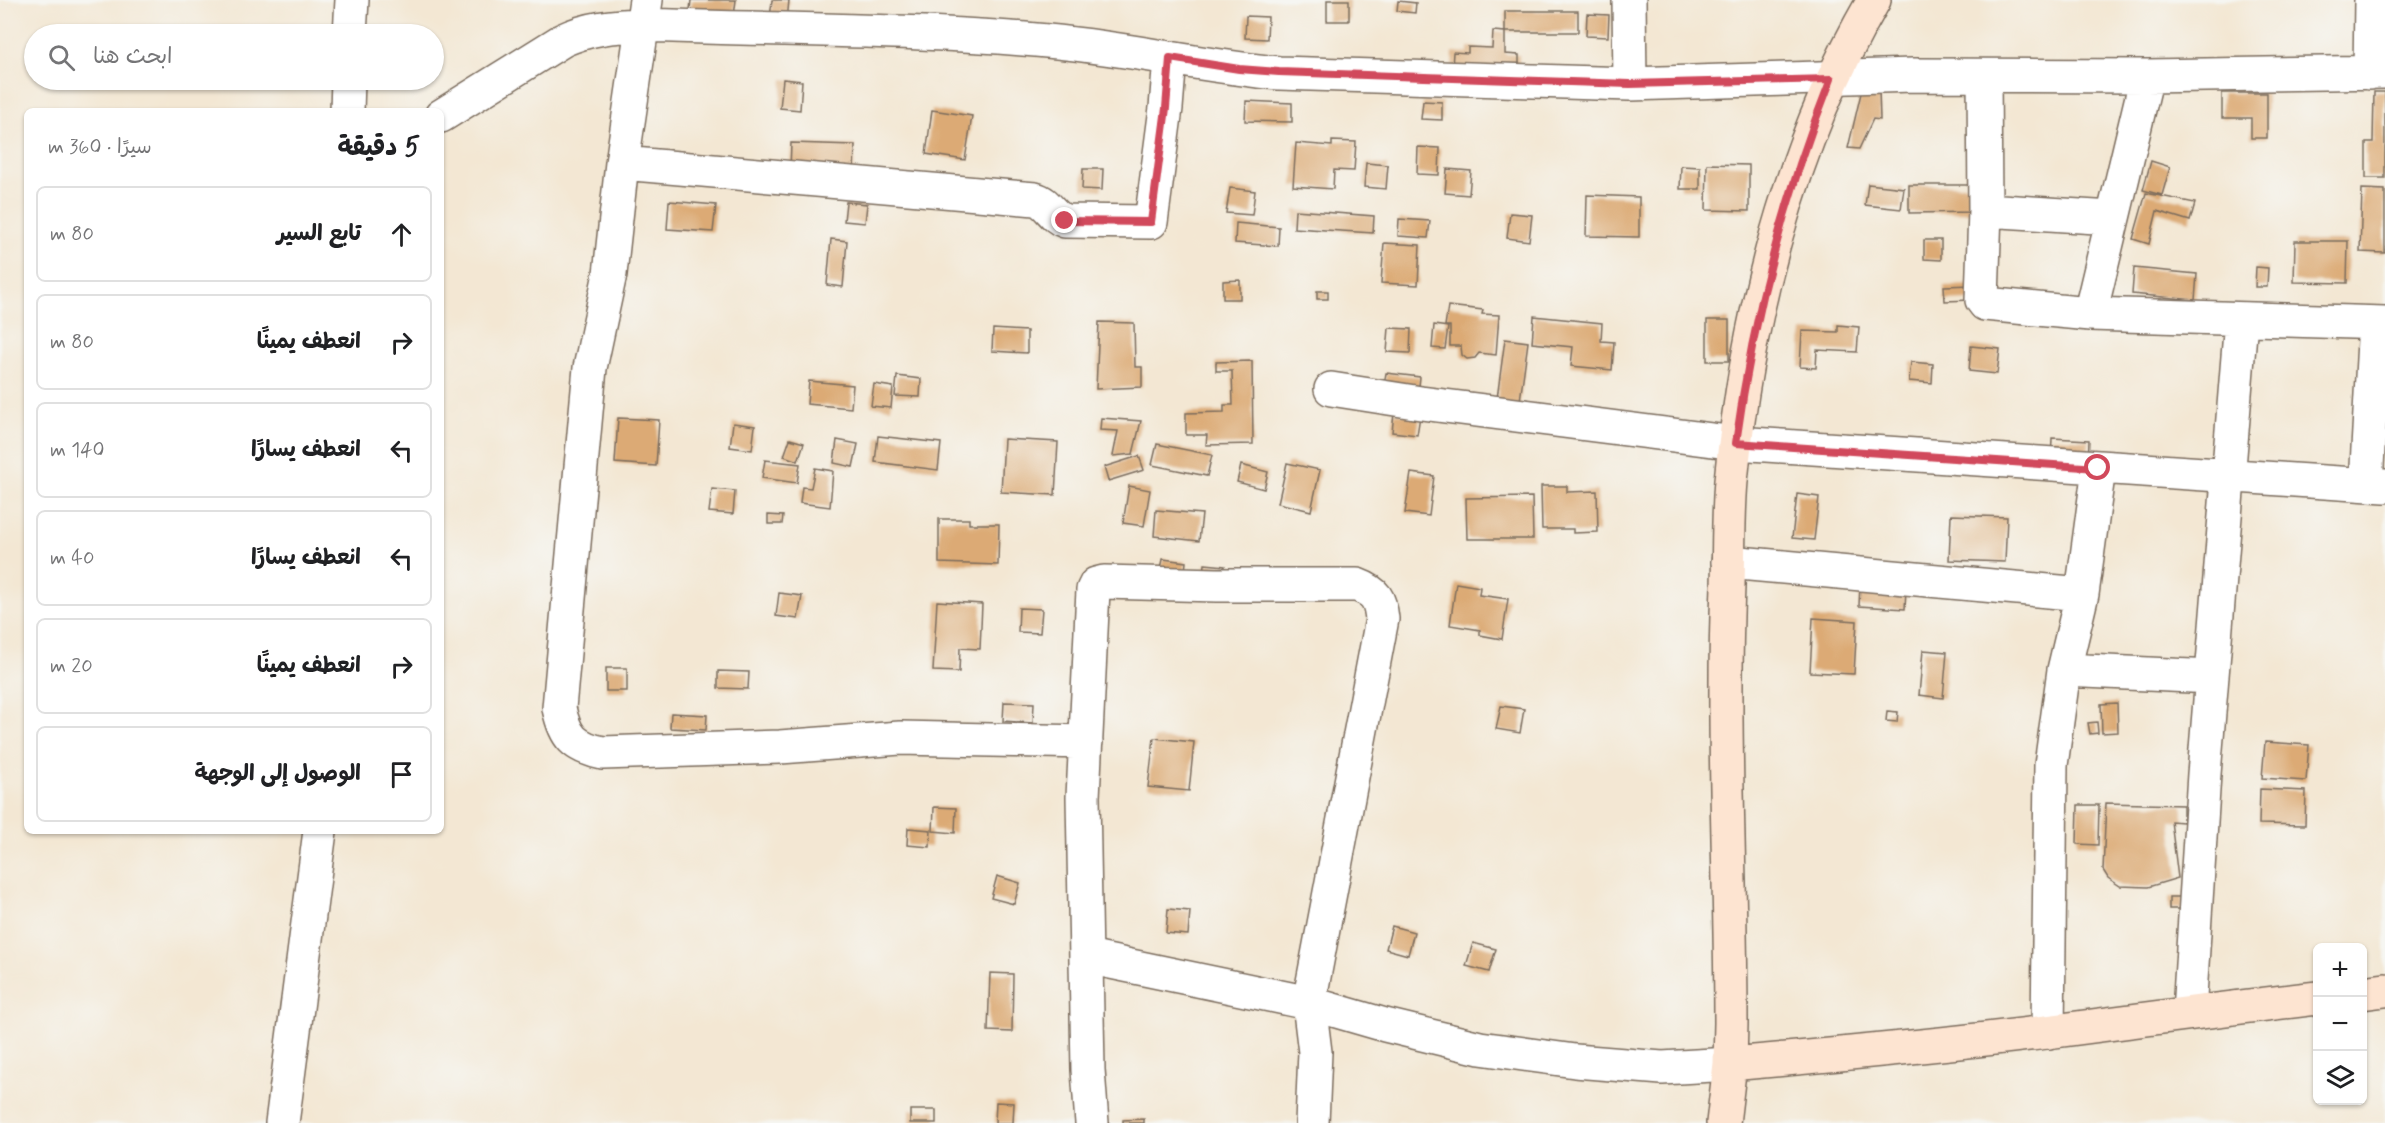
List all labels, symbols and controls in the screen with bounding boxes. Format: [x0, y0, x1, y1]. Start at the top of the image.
search box [24, 24, 444, 90]
icon: search [45, 41, 78, 74]
text: ابحث هنا [93, 43, 173, 71]
text: 5 دقيقة [337, 131, 420, 165]
text: سيرًا · 360 m [48, 134, 152, 161]
route end [1051, 207, 1077, 233]
icon: ahead [385, 218, 418, 251]
text: تابع السير [277, 220, 361, 248]
text: 80 m [50, 221, 94, 248]
icon: right [385, 326, 418, 359]
text: انعطف يمينًا [257, 328, 361, 356]
text: 80 m [50, 329, 94, 356]
icon: left [385, 434, 418, 467]
text: انعطف يسارًا [251, 436, 361, 464]
text: 140 m [50, 437, 104, 464]
route start [2084, 454, 2110, 480]
icon: left [385, 542, 418, 575]
text: انعطف يسارًا [251, 544, 361, 572]
text: 40 m [50, 545, 94, 572]
icon: right [385, 650, 418, 683]
text: انعطف يمينًا [257, 652, 361, 680]
text: 20 m [50, 653, 93, 680]
icon: arrive [385, 758, 418, 791]
text: الوصول إلى الوجهة [194, 760, 361, 788]
map controls [2313, 943, 2367, 1105]
button: + [2313, 943, 2367, 997]
button: − [2313, 997, 2367, 1051]
button: layers [2313, 1051, 2367, 1105]

